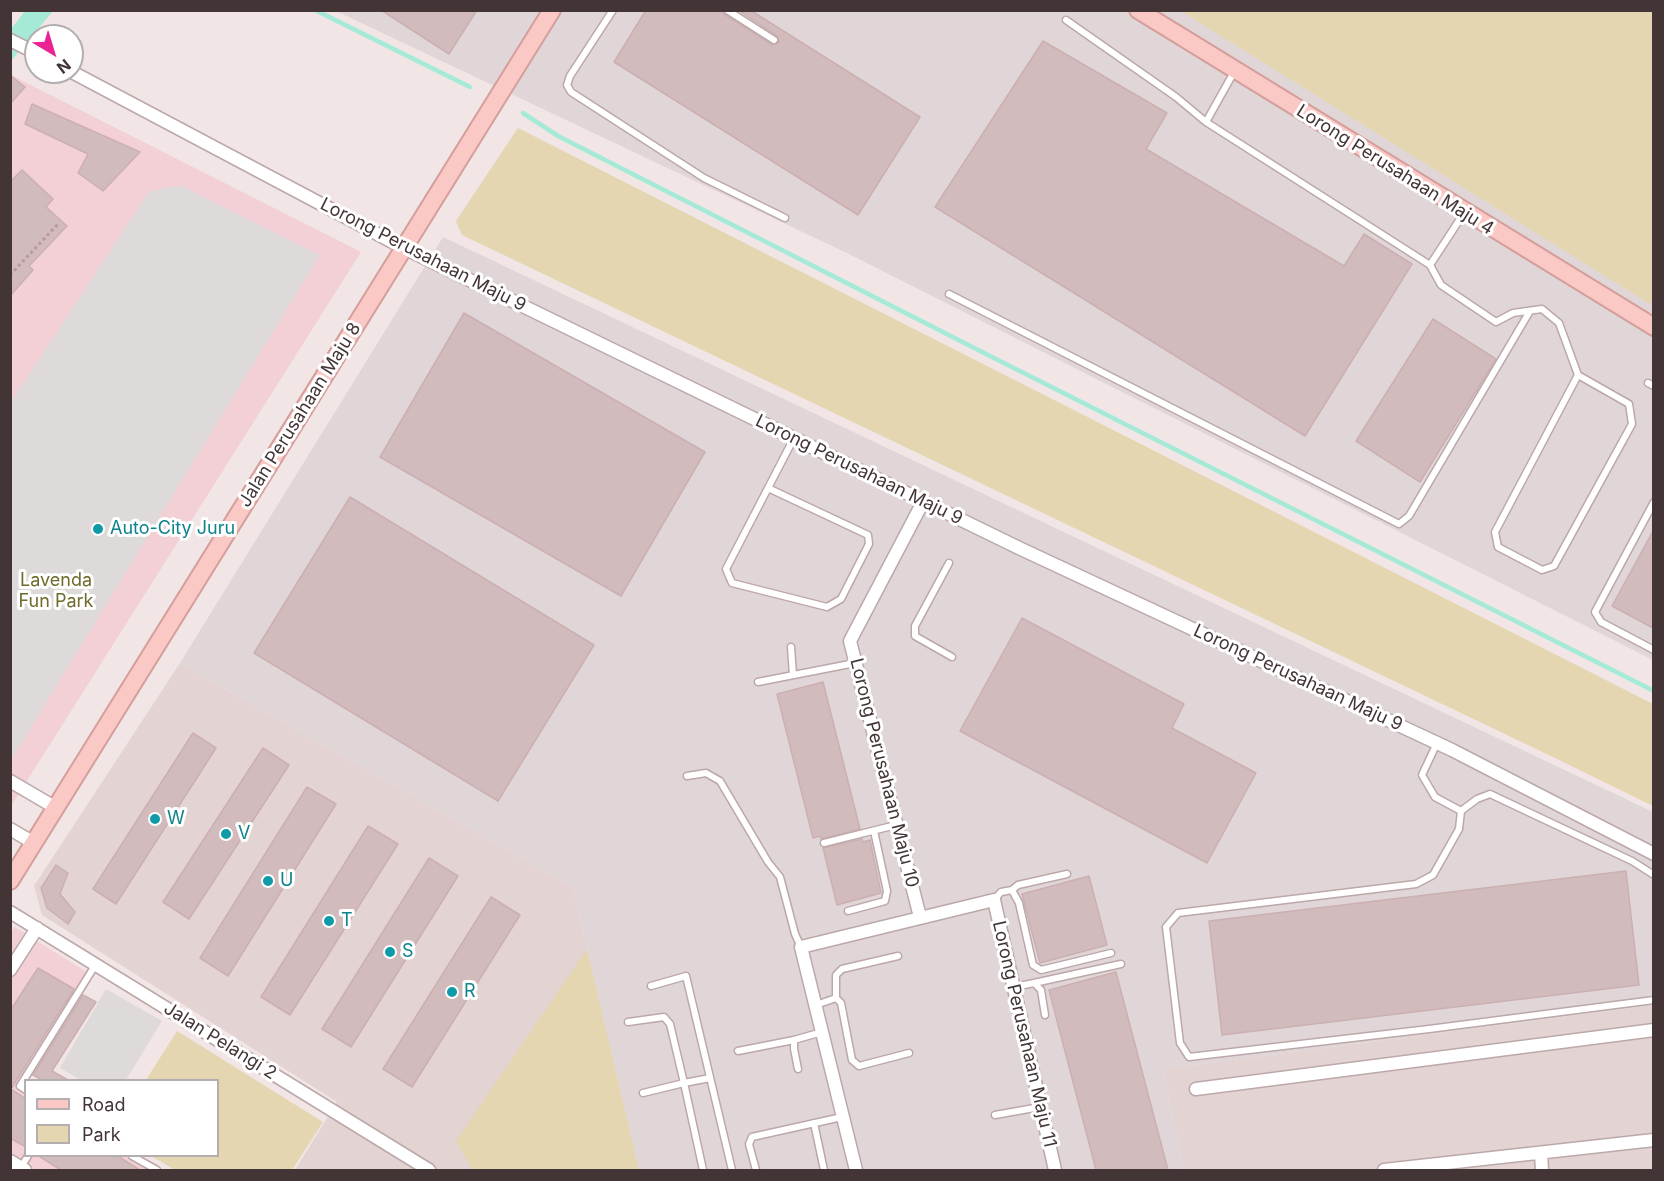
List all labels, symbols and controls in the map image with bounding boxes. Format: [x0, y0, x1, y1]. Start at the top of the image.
north arrow [24, 24, 84, 84]
text: N [53, 55, 75, 78]
street label: Lorong Perusahaan Maju 4 [1292, 100, 1498, 240]
street label: Lorong Perusahaan Maju 9 [316, 194, 530, 316]
street label: Jalan Perusahaan Maju 8 [234, 319, 366, 511]
street label: Lorong Perusahaan Maju 9 [752, 410, 966, 530]
place label: Auto-City Juru [110, 518, 235, 540]
marker: Auto-City Juru [91, 522, 105, 536]
park label: Lavenda Fun Park [19, 570, 93, 612]
street label: Lorong Perusahaan Maju 9 [1190, 620, 1406, 736]
street label: Lorong Perusahaan Maju 10 [845, 656, 923, 890]
place label: W [167, 808, 185, 830]
marker: W [148, 812, 162, 826]
place label: V [238, 823, 250, 845]
marker: V [219, 827, 233, 841]
place label: U [280, 870, 293, 892]
marker: U [261, 874, 275, 888]
place label: T [341, 910, 353, 932]
marker: T [322, 914, 336, 928]
street label: Lorong Perusahaan Maju 11 [987, 919, 1061, 1149]
place label: S [402, 941, 414, 963]
marker: S [383, 945, 397, 959]
place label: R [464, 981, 476, 1003]
marker: R [445, 985, 459, 999]
street label: Jalan Pelangi 2 [160, 998, 280, 1084]
legend [24, 1079, 219, 1157]
text: Road [82, 1094, 125, 1115]
text: Park [82, 1124, 121, 1145]

